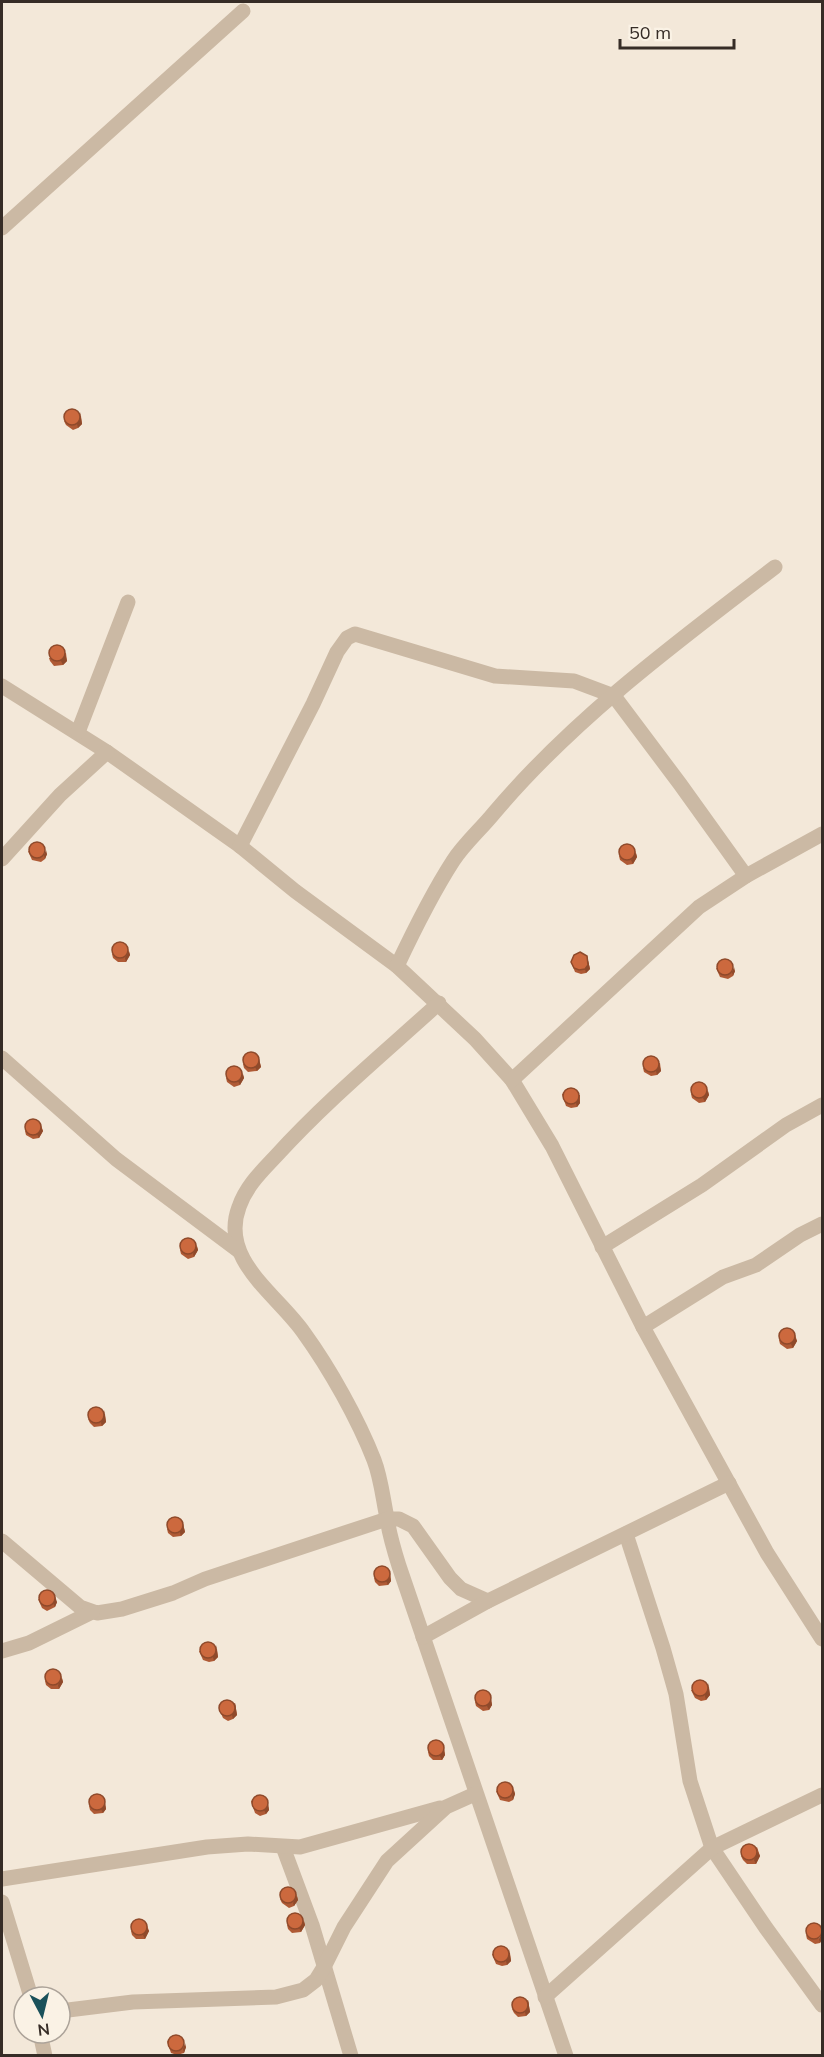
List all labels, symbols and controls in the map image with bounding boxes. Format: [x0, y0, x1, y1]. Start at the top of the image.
scale bar [620, 12, 734, 50]
text: 50 m [629, 21, 671, 44]
north arrow [12, 1985, 72, 2045]
text: N [37, 2019, 51, 2041]

